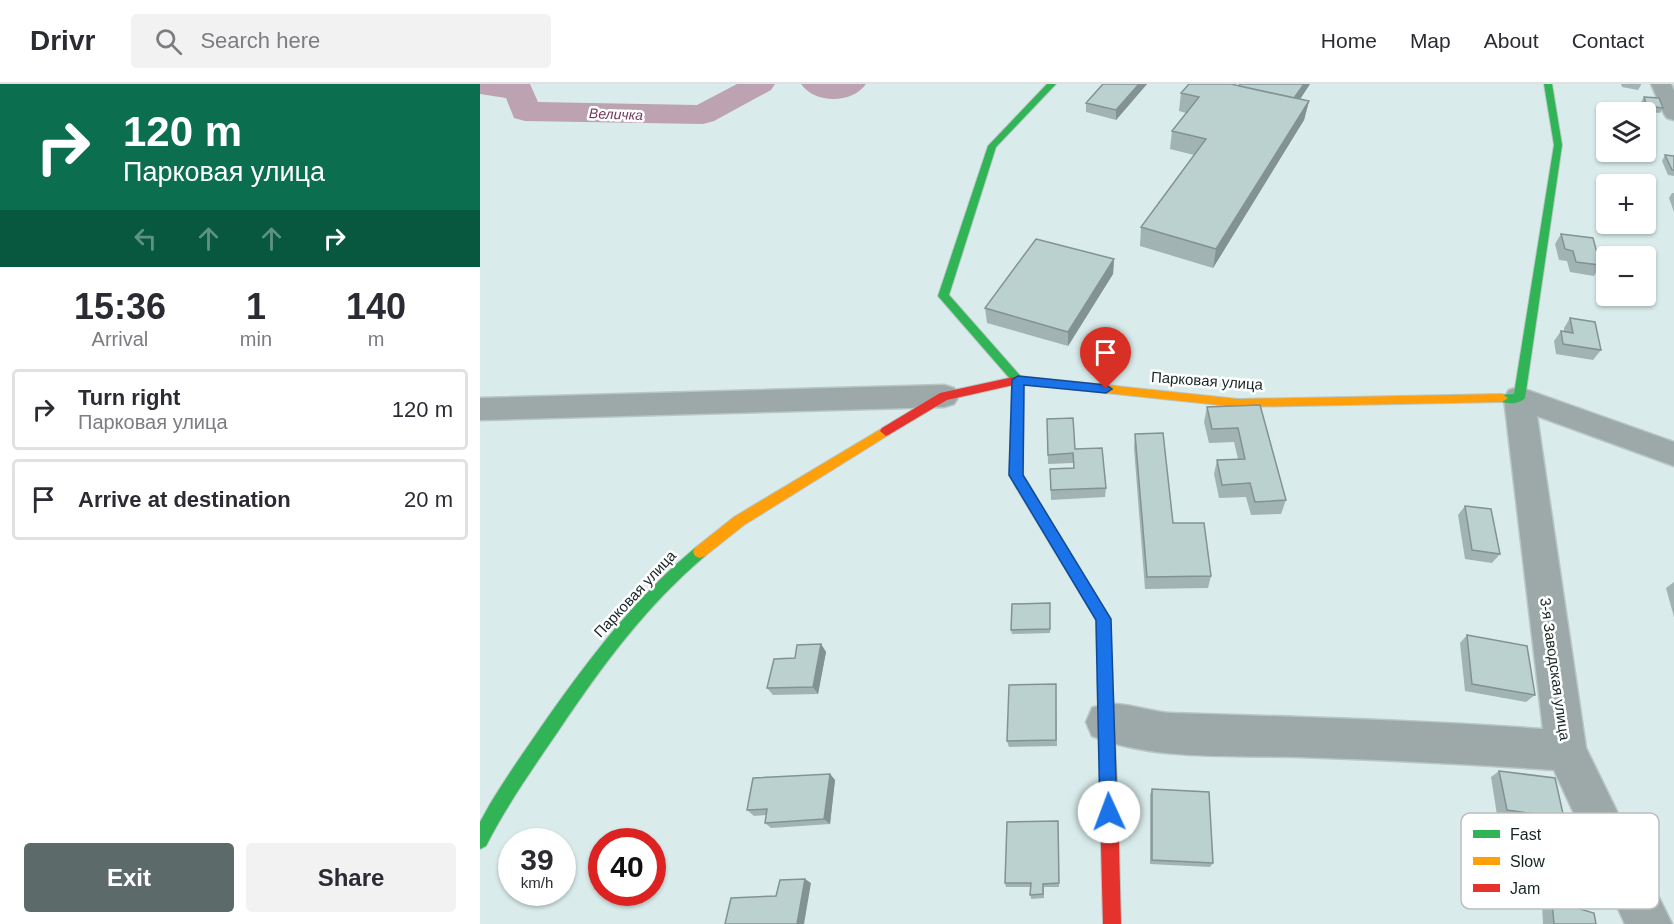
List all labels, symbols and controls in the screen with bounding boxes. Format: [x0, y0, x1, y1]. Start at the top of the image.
search box [131, 14, 551, 68]
text: Drivr [30, 25, 95, 56]
icon: search [152, 25, 185, 58]
text: Search here [200, 28, 320, 53]
text: Home [1321, 29, 1377, 52]
text: Map [1410, 29, 1451, 52]
text: About [1484, 29, 1539, 52]
text: Contact [1572, 29, 1644, 52]
map controls [1596, 102, 1656, 306]
button: layers [1596, 102, 1656, 162]
water label: Величка [589, 105, 643, 123]
icon: right [24, 108, 102, 186]
text: 120 m [123, 108, 242, 155]
text: Парковая улица [123, 157, 325, 187]
button: + [1596, 174, 1656, 234]
icon: left [129, 222, 162, 255]
icon: ahead [192, 222, 225, 255]
icon: ahead [255, 222, 288, 255]
icon: right [318, 222, 351, 255]
button: − [1596, 246, 1656, 306]
text: 15:36 [74, 286, 166, 327]
text: 1 [246, 286, 266, 327]
text: 140 [346, 286, 406, 327]
pin [1080, 327, 1131, 389]
text: Arrival [92, 328, 148, 350]
text: min [240, 328, 272, 350]
text: m [368, 328, 384, 350]
icon: arrive [1089, 336, 1122, 369]
street label: Парковая улица [1150, 368, 1264, 393]
text: Turn right [78, 385, 180, 410]
icon: right [27, 393, 60, 426]
text: 120 m [392, 397, 453, 422]
text: Парковая улица [78, 411, 228, 433]
icon: arrive [27, 483, 60, 516]
text: Arrive at destination [78, 487, 291, 512]
text: 20 m [404, 487, 453, 512]
street label: Парковая улица [590, 546, 680, 640]
street label: 3-я Заводская улица [1537, 597, 1574, 742]
position arrow [1077, 780, 1141, 844]
legend [1461, 813, 1659, 909]
text: Fast [1510, 826, 1542, 843]
speed limit sign: 40 [588, 828, 666, 906]
button: Exit [24, 843, 234, 912]
button: Share [246, 843, 456, 912]
text: 39 [520, 843, 554, 876]
text: Slow [1510, 853, 1545, 870]
text: km/h [521, 874, 553, 891]
text: Jam [1510, 880, 1540, 897]

